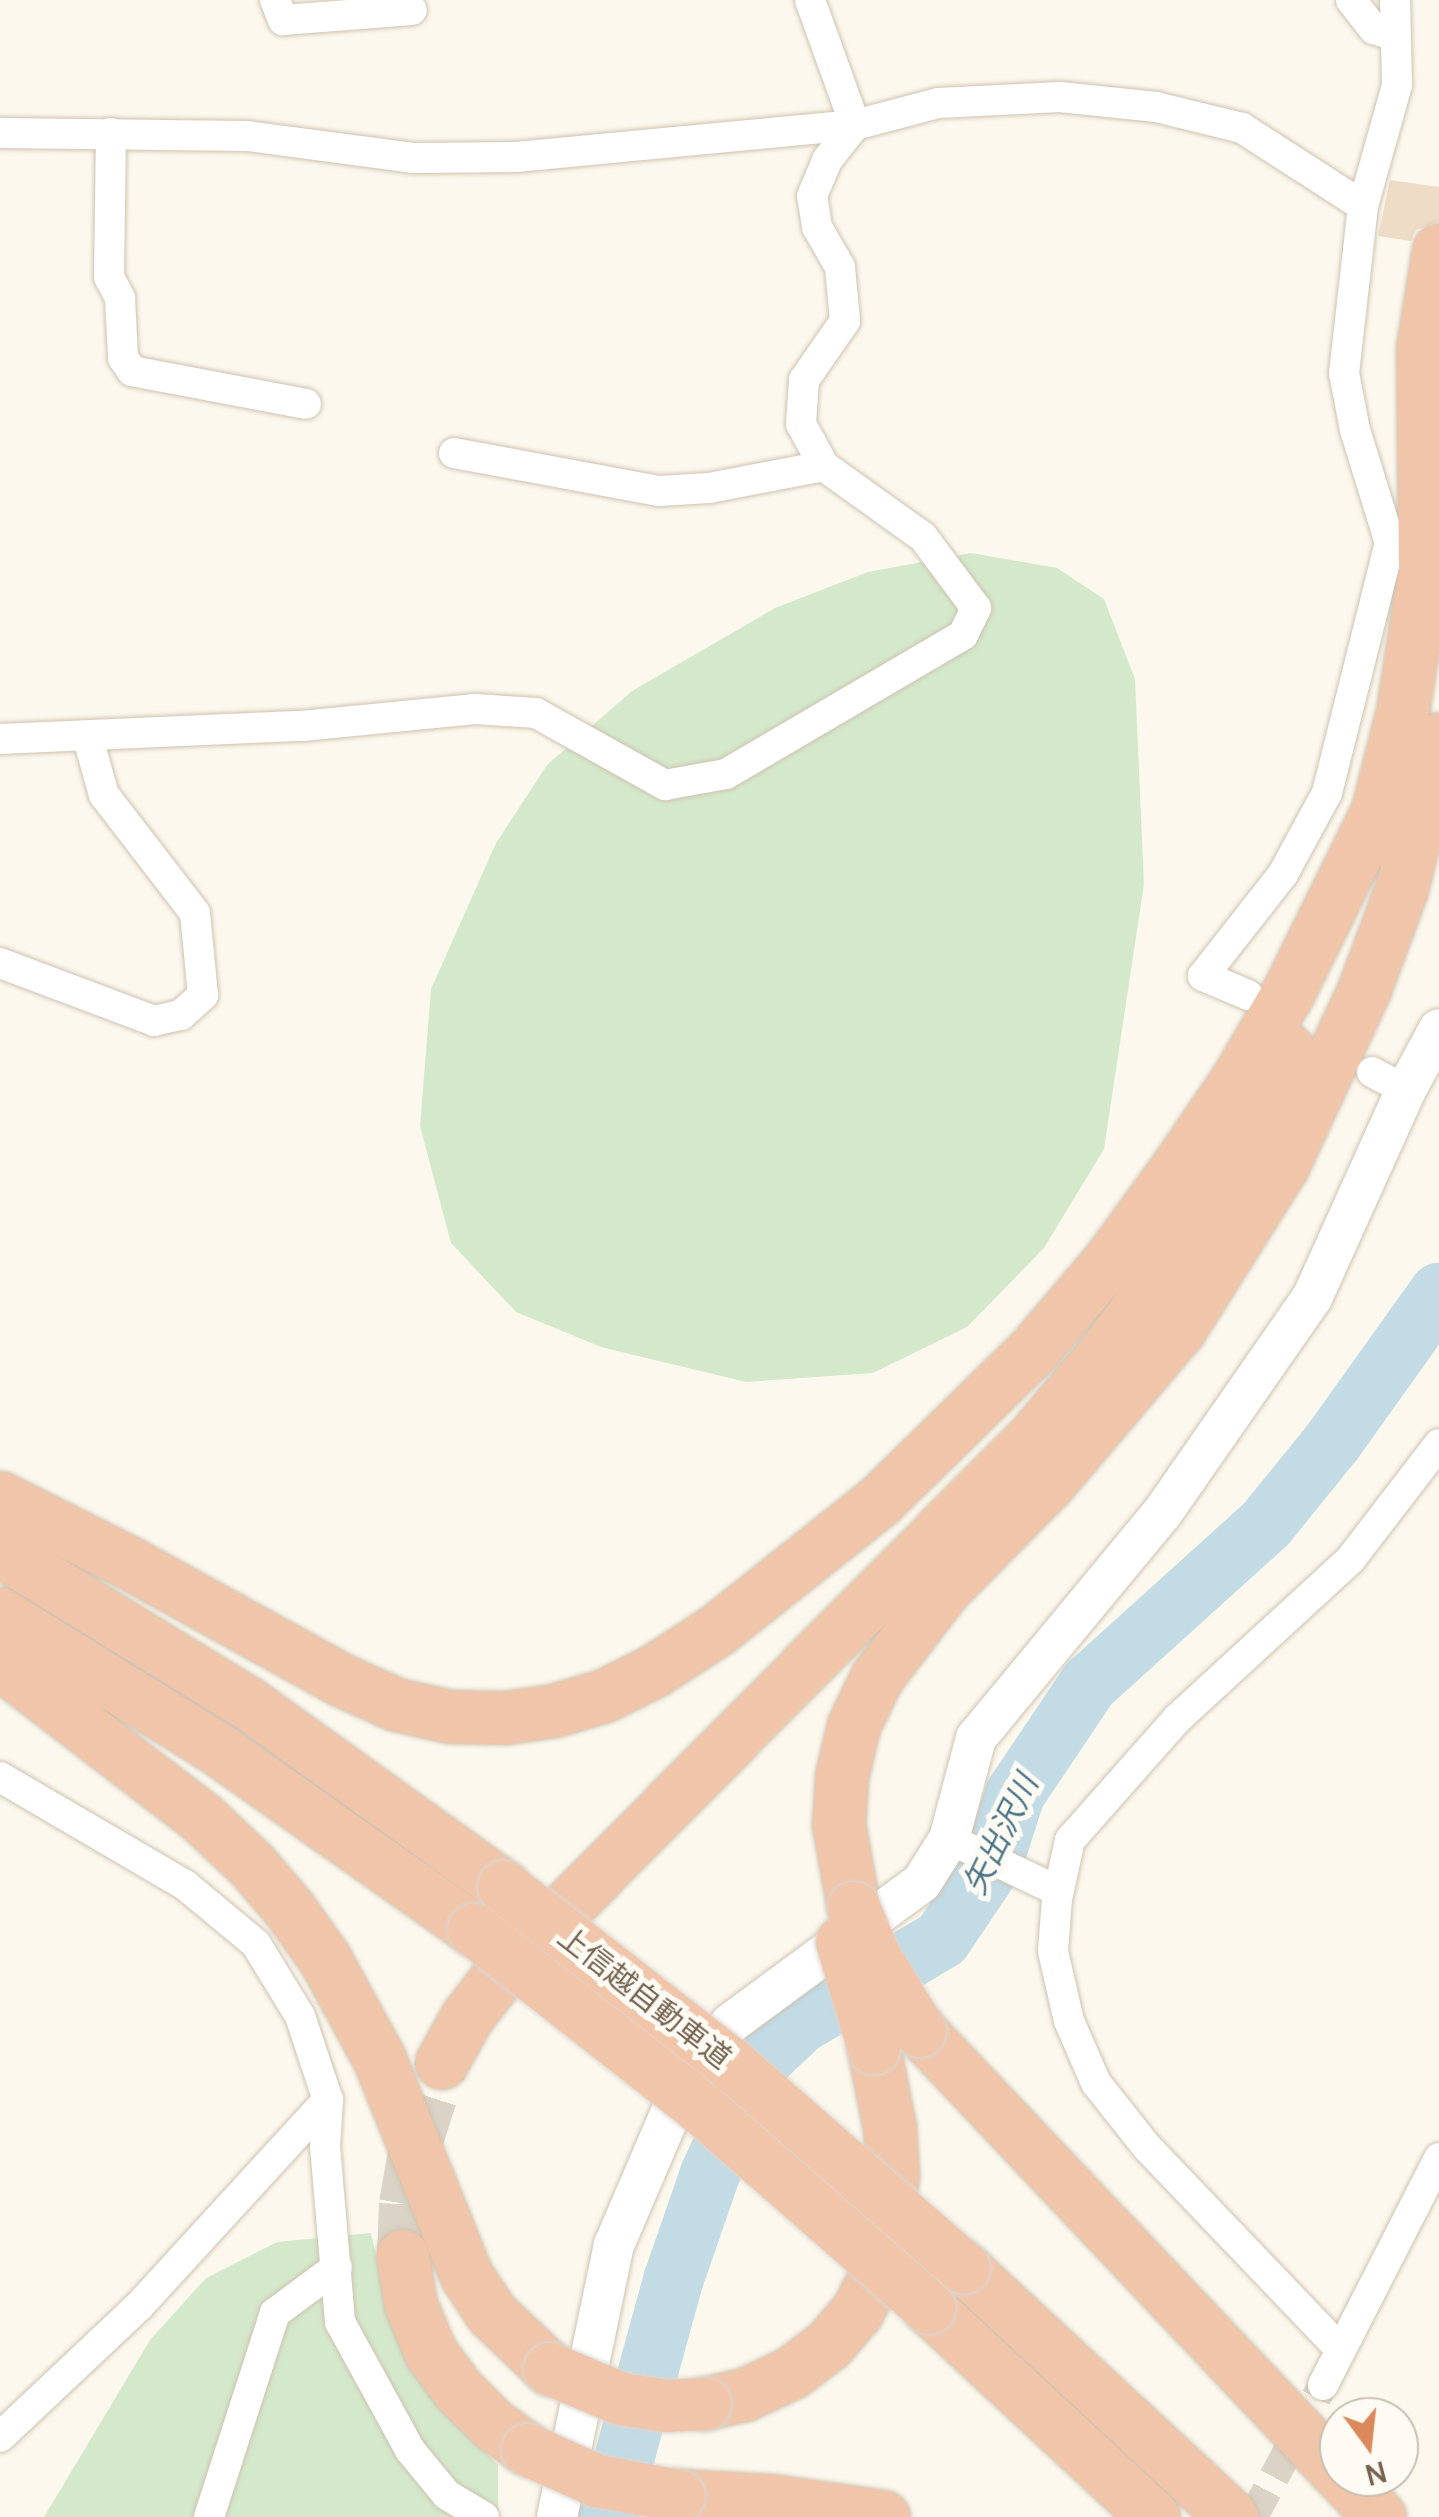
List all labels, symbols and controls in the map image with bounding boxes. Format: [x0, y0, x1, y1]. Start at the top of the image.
water label: 矢出沢川 [955, 1768, 1045, 1900]
street label: 上信越自動車道 [551, 1918, 739, 2076]
north arrow [1319, 2397, 1419, 2497]
text: N [1362, 2453, 1391, 2495]

